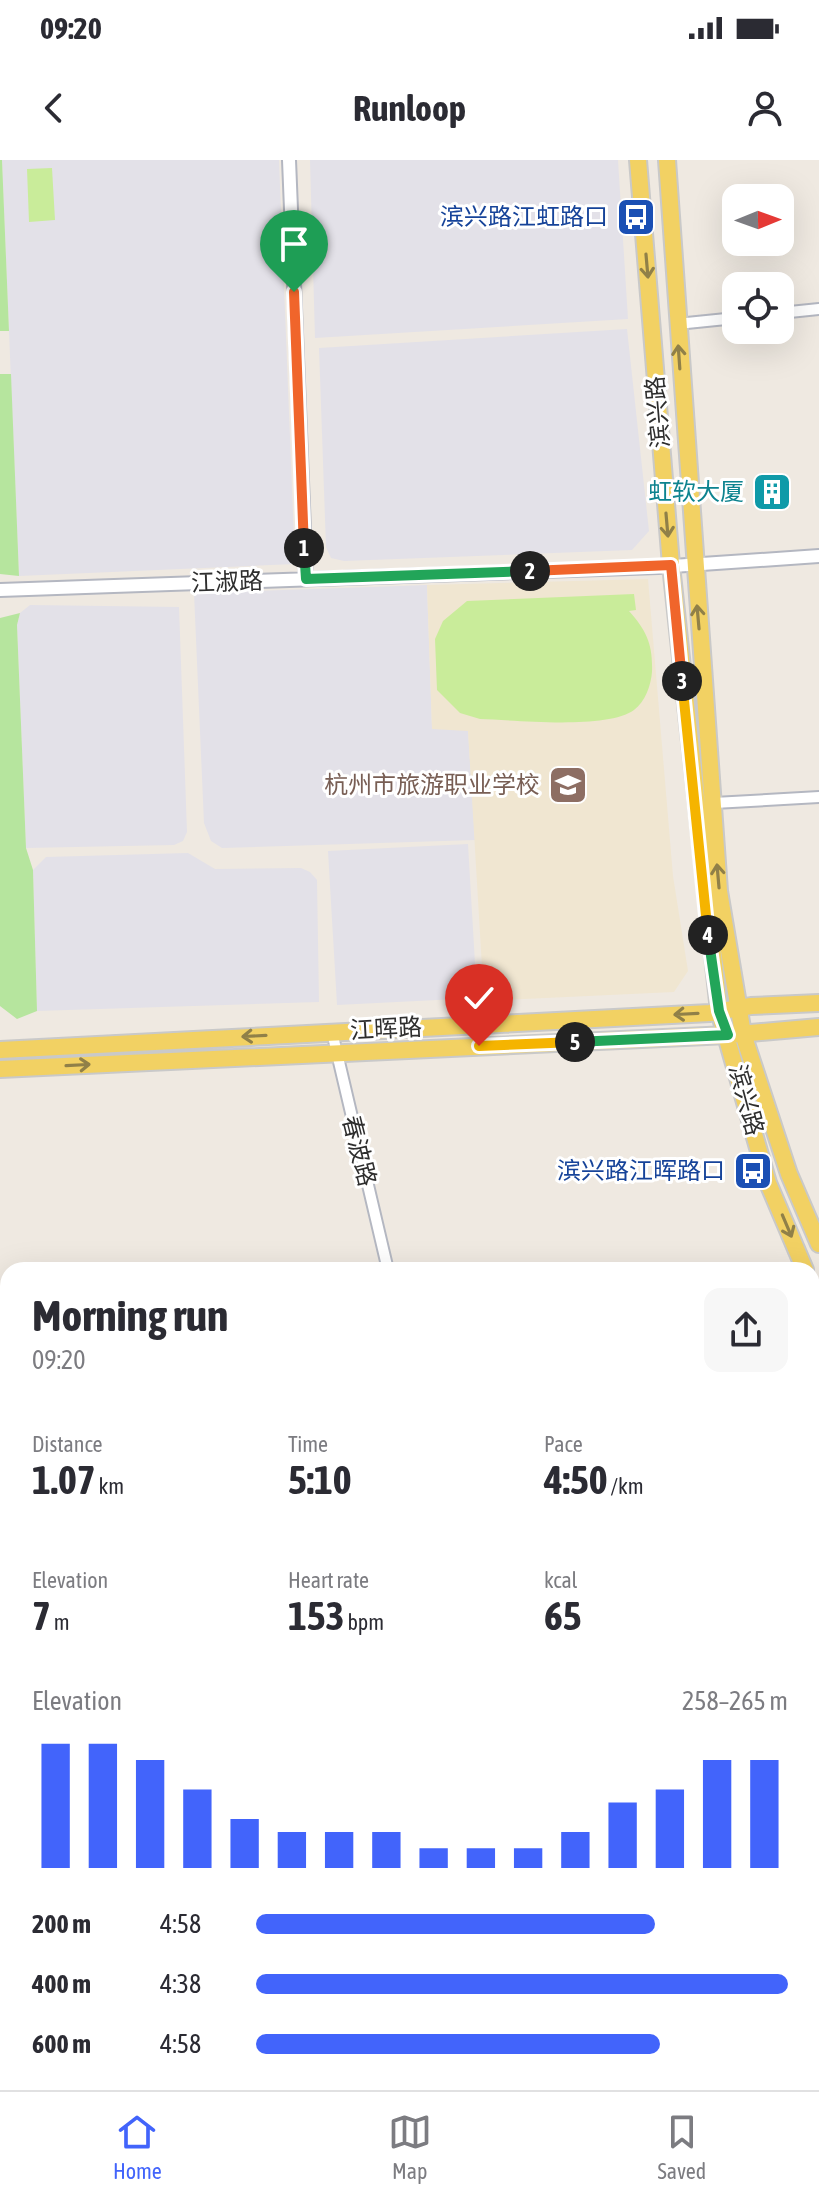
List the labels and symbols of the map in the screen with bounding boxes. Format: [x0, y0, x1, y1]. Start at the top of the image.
north arrow [722, 184, 794, 256]
bus stop icon: 滨兴路江虹路口 [615, 196, 657, 238]
place label: 滨兴路江虹路口 [440, 203, 608, 230]
pin [260, 210, 328, 292]
one-way arrow [639, 252, 654, 279]
one-way arrow [671, 344, 686, 371]
street label: 滨兴路 [641, 375, 674, 449]
building icon: 虹软大厦 [751, 471, 793, 513]
place label: 虹软大厦 [648, 478, 744, 505]
one-way arrow [660, 511, 675, 538]
pin: 1 [284, 528, 324, 568]
pin: 2 [510, 551, 550, 591]
street label: 江淑路 [191, 567, 263, 596]
one-way arrow [690, 604, 705, 631]
pin: 3 [662, 661, 702, 701]
school or university icon: 杭州市旅游职业学校 [547, 764, 589, 806]
place label: 杭州市旅游职业学校 [324, 771, 540, 798]
one-way arrow [710, 863, 725, 890]
pin: 4 [688, 915, 728, 955]
pin [445, 964, 513, 1046]
one-way arrow [673, 1006, 700, 1021]
street label: 江晖路 [349, 1013, 423, 1044]
pin: 5 [555, 1022, 595, 1062]
one-way arrow [241, 1029, 268, 1044]
one-way arrow [64, 1057, 91, 1072]
street label: 滨兴路 [724, 1062, 769, 1138]
street label: 春波路 [338, 1113, 381, 1189]
bus stop icon: 滨兴路江晖路口 [732, 1150, 774, 1192]
place label: 滨兴路江晖路口 [557, 1157, 725, 1184]
one-way arrow [780, 1213, 795, 1238]

